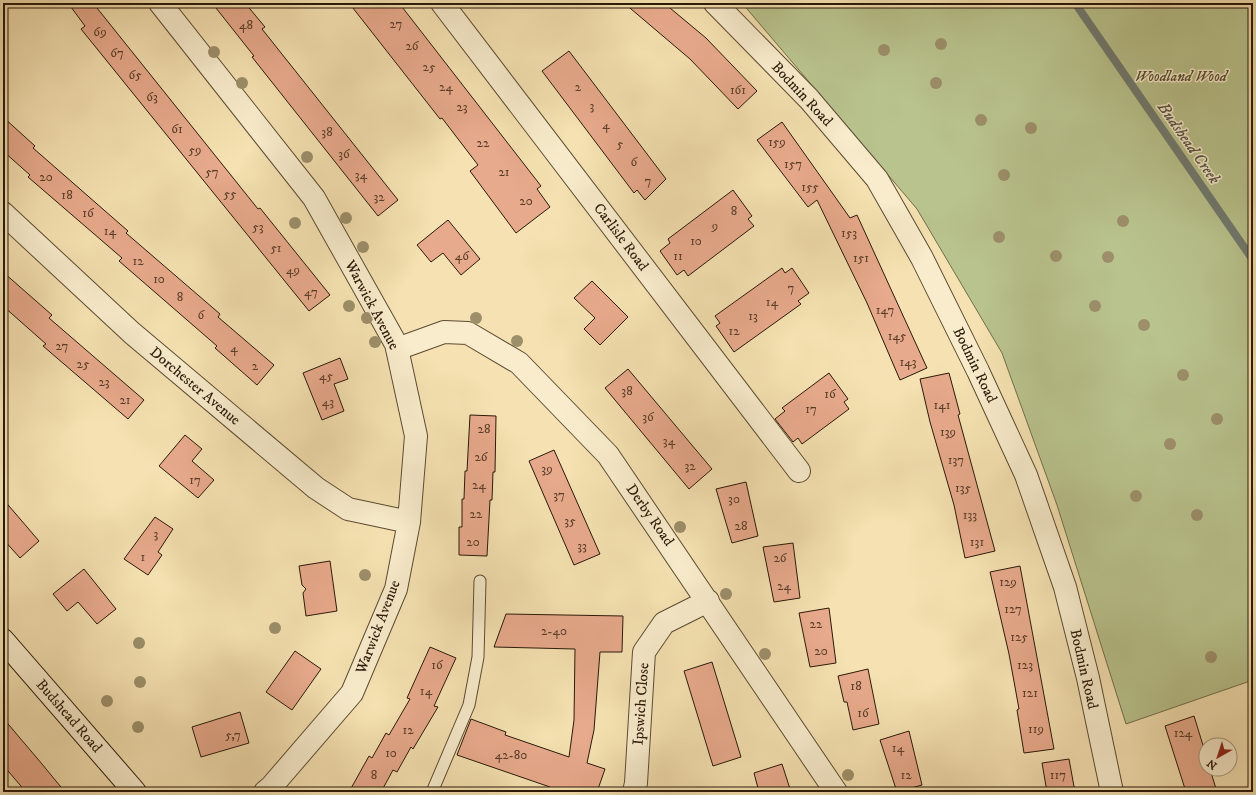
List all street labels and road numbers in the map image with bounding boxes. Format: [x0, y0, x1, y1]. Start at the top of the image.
street label: Bodmin Road [767, 58, 837, 131]
street label: Carlisle Road [589, 199, 653, 275]
street label: Warwick Avenue [340, 256, 404, 353]
street label: Bodmin Road [949, 324, 1002, 406]
street label: Dorchester Avenue [146, 343, 244, 429]
street label: Derby Road [622, 480, 679, 550]
street label: Warwick Avenue [351, 577, 405, 677]
street label: Bodmin Road [1066, 627, 1103, 711]
street label: Ipswich Close [629, 662, 653, 746]
street label: Budshead Road [32, 675, 106, 757]

